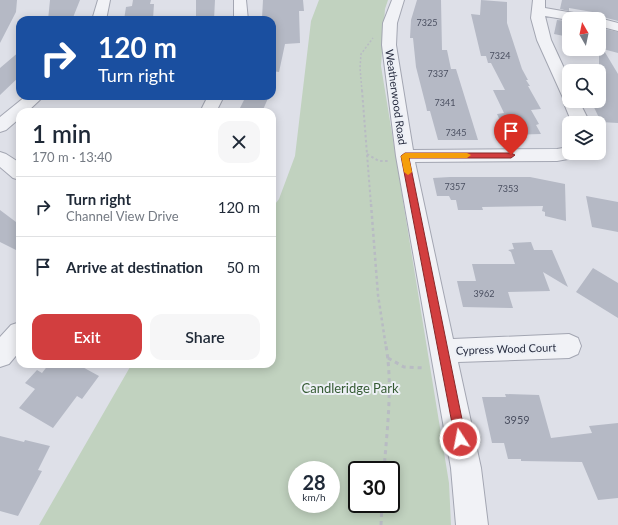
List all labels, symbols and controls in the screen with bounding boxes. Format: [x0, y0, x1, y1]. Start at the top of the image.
north arrow [562, 12, 606, 56]
map controls [562, 12, 606, 160]
house number: 7325 [417, 17, 437, 28]
text: 120 m [98, 30, 177, 64]
icon: right [32, 32, 84, 84]
street label: Weatherwood Road [383, 48, 410, 146]
house number: 7324 [490, 50, 510, 61]
text: Turn right [98, 64, 175, 86]
button: search [562, 64, 606, 108]
house number: 7337 [428, 68, 448, 79]
house number: 7341 [435, 97, 455, 108]
pin [494, 114, 528, 155]
button: layers [562, 116, 606, 160]
text: 1 min [32, 119, 91, 148]
icon: arrive [500, 120, 522, 142]
button: close [218, 121, 260, 163]
house number: 7345 [446, 127, 466, 138]
text: 170 m · 13:40 [32, 149, 112, 165]
house number: 7357 [445, 181, 465, 192]
house number: 7353 [498, 183, 518, 194]
text: Turn right [66, 190, 131, 208]
icon: right [32, 196, 54, 218]
text: 120 m [218, 198, 260, 216]
text: Channel View Drive [66, 208, 179, 224]
icon: arrive [32, 256, 54, 278]
text: Arrive at destination [66, 258, 203, 276]
text: 50 m [226, 258, 260, 276]
house number: 3962 [474, 288, 494, 299]
button: Exit [32, 314, 142, 360]
button: Share [150, 314, 260, 360]
street label: Cypress Wood Court [456, 340, 557, 357]
park label: Candleridge Park [302, 380, 399, 396]
house number: 3959 [504, 413, 530, 426]
position arrow [439, 418, 481, 460]
speed limit sign: 30 [348, 461, 400, 513]
text: 28 [302, 470, 326, 494]
text: km/h [302, 491, 326, 503]

